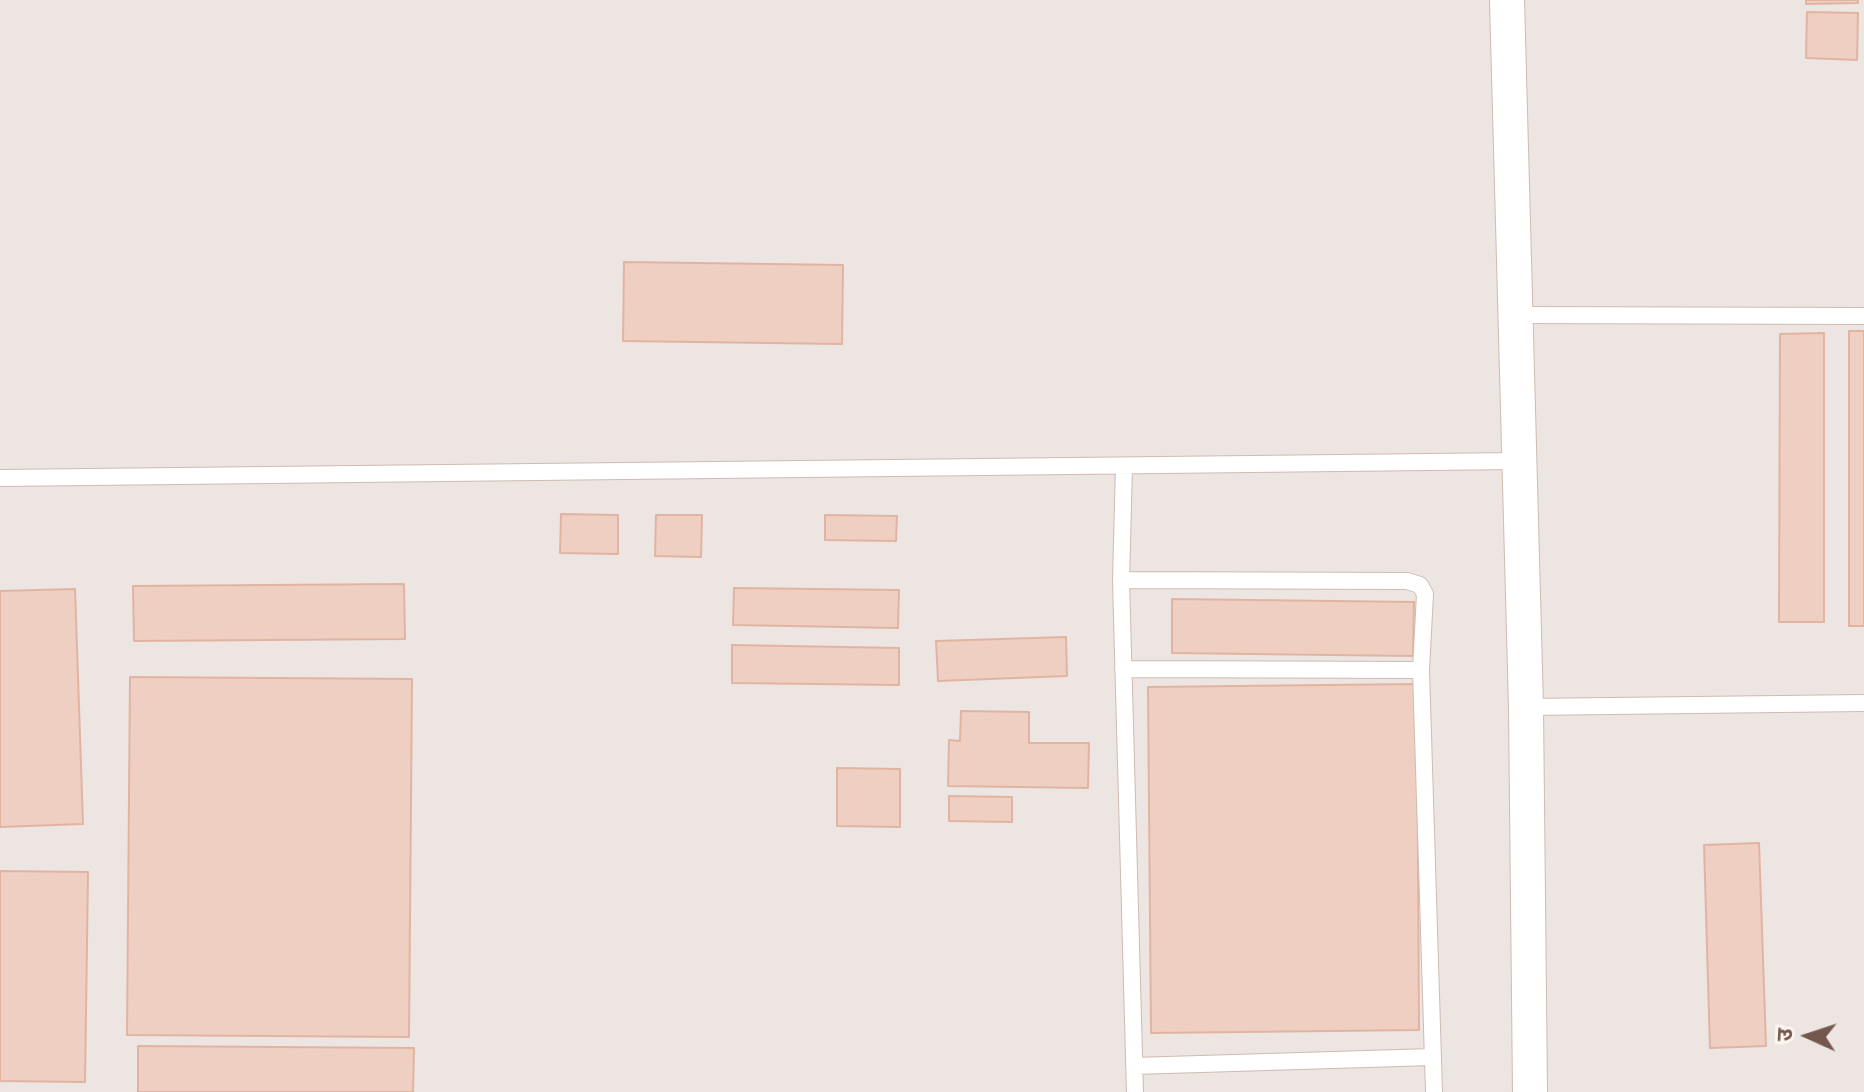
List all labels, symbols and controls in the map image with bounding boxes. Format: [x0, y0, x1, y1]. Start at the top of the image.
north arrow [1768, 996, 1848, 1076]
text: उ [1770, 1028, 1798, 1042]

